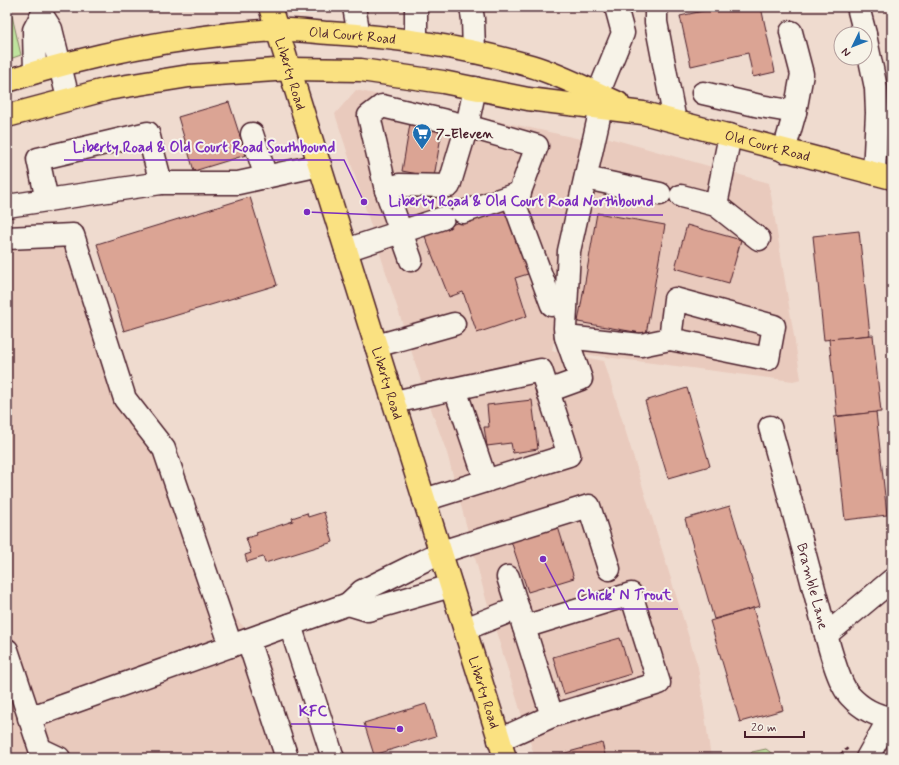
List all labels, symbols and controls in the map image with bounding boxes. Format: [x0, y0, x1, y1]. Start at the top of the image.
street label: Old Court Road [308, 23, 397, 49]
north arrow [833, 26, 873, 66]
street label: Liberty Road [270, 36, 310, 112]
text: N [839, 45, 854, 60]
supermarket icon: 7-Eleven [411, 122, 433, 150]
place label: 7-Eleven [436, 125, 495, 143]
street label: Old Court Road [723, 127, 812, 166]
callout: Liberty Road & Old Court Road Southbound [64, 133, 344, 160]
text: Liberty Road & Old Court Road Southbound [73, 138, 336, 158]
callout: Liberty Road & Old Court Road Northbound [380, 188, 663, 215]
text: Liberty Road & Old Court Road Northbound [388, 192, 654, 212]
street label: Liberty Road [367, 345, 406, 422]
street label: Bramble Lane [792, 541, 832, 631]
callout: Chick' N Trout [569, 582, 678, 609]
text: Chick' N Trout [577, 586, 672, 606]
street label: Liberty Road [464, 654, 503, 731]
callout: KFC [291, 697, 335, 724]
text: KFC [299, 702, 328, 722]
scale bar [745, 713, 804, 739]
text: 20 m [751, 720, 777, 736]

